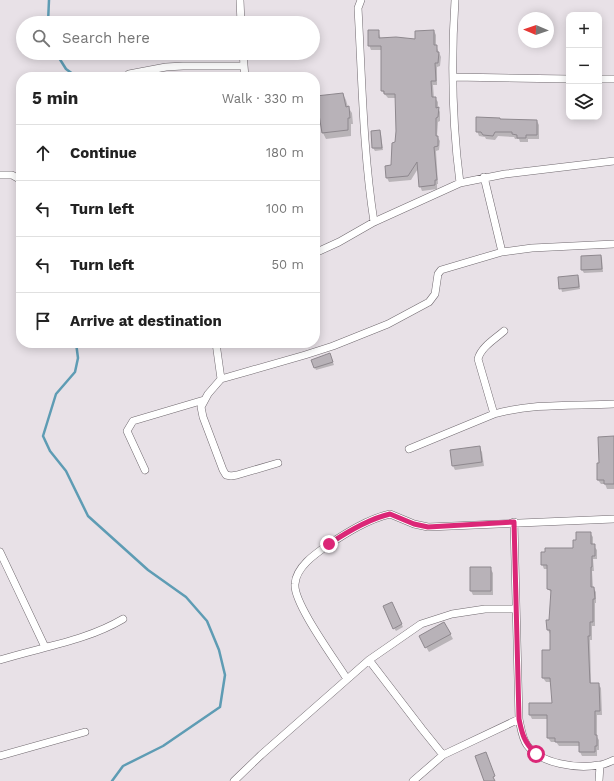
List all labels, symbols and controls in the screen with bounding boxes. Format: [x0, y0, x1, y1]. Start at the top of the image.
north arrow [518, 12, 554, 48]
map controls [566, 12, 602, 120]
button: + [566, 12, 602, 48]
search box [16, 16, 320, 60]
icon: search [30, 27, 52, 49]
text: Search here [62, 29, 150, 47]
button: − [566, 48, 602, 84]
button: layers [566, 84, 602, 120]
text: 5 min [32, 88, 78, 108]
text: Walk · 330 m [222, 91, 304, 106]
icon: ahead [32, 142, 54, 164]
text: Continue [70, 144, 137, 162]
text: 180 m [266, 145, 304, 160]
icon: left [32, 198, 54, 220]
text: Turn left [70, 200, 134, 218]
text: 100 m [266, 201, 304, 216]
icon: left [32, 254, 54, 276]
text: Turn left [70, 256, 134, 274]
text: 50 m [272, 257, 304, 272]
icon: arrive [32, 310, 54, 332]
text: Arrive at destination [70, 312, 222, 330]
route end [320, 535, 338, 553]
route start [527, 745, 545, 763]

